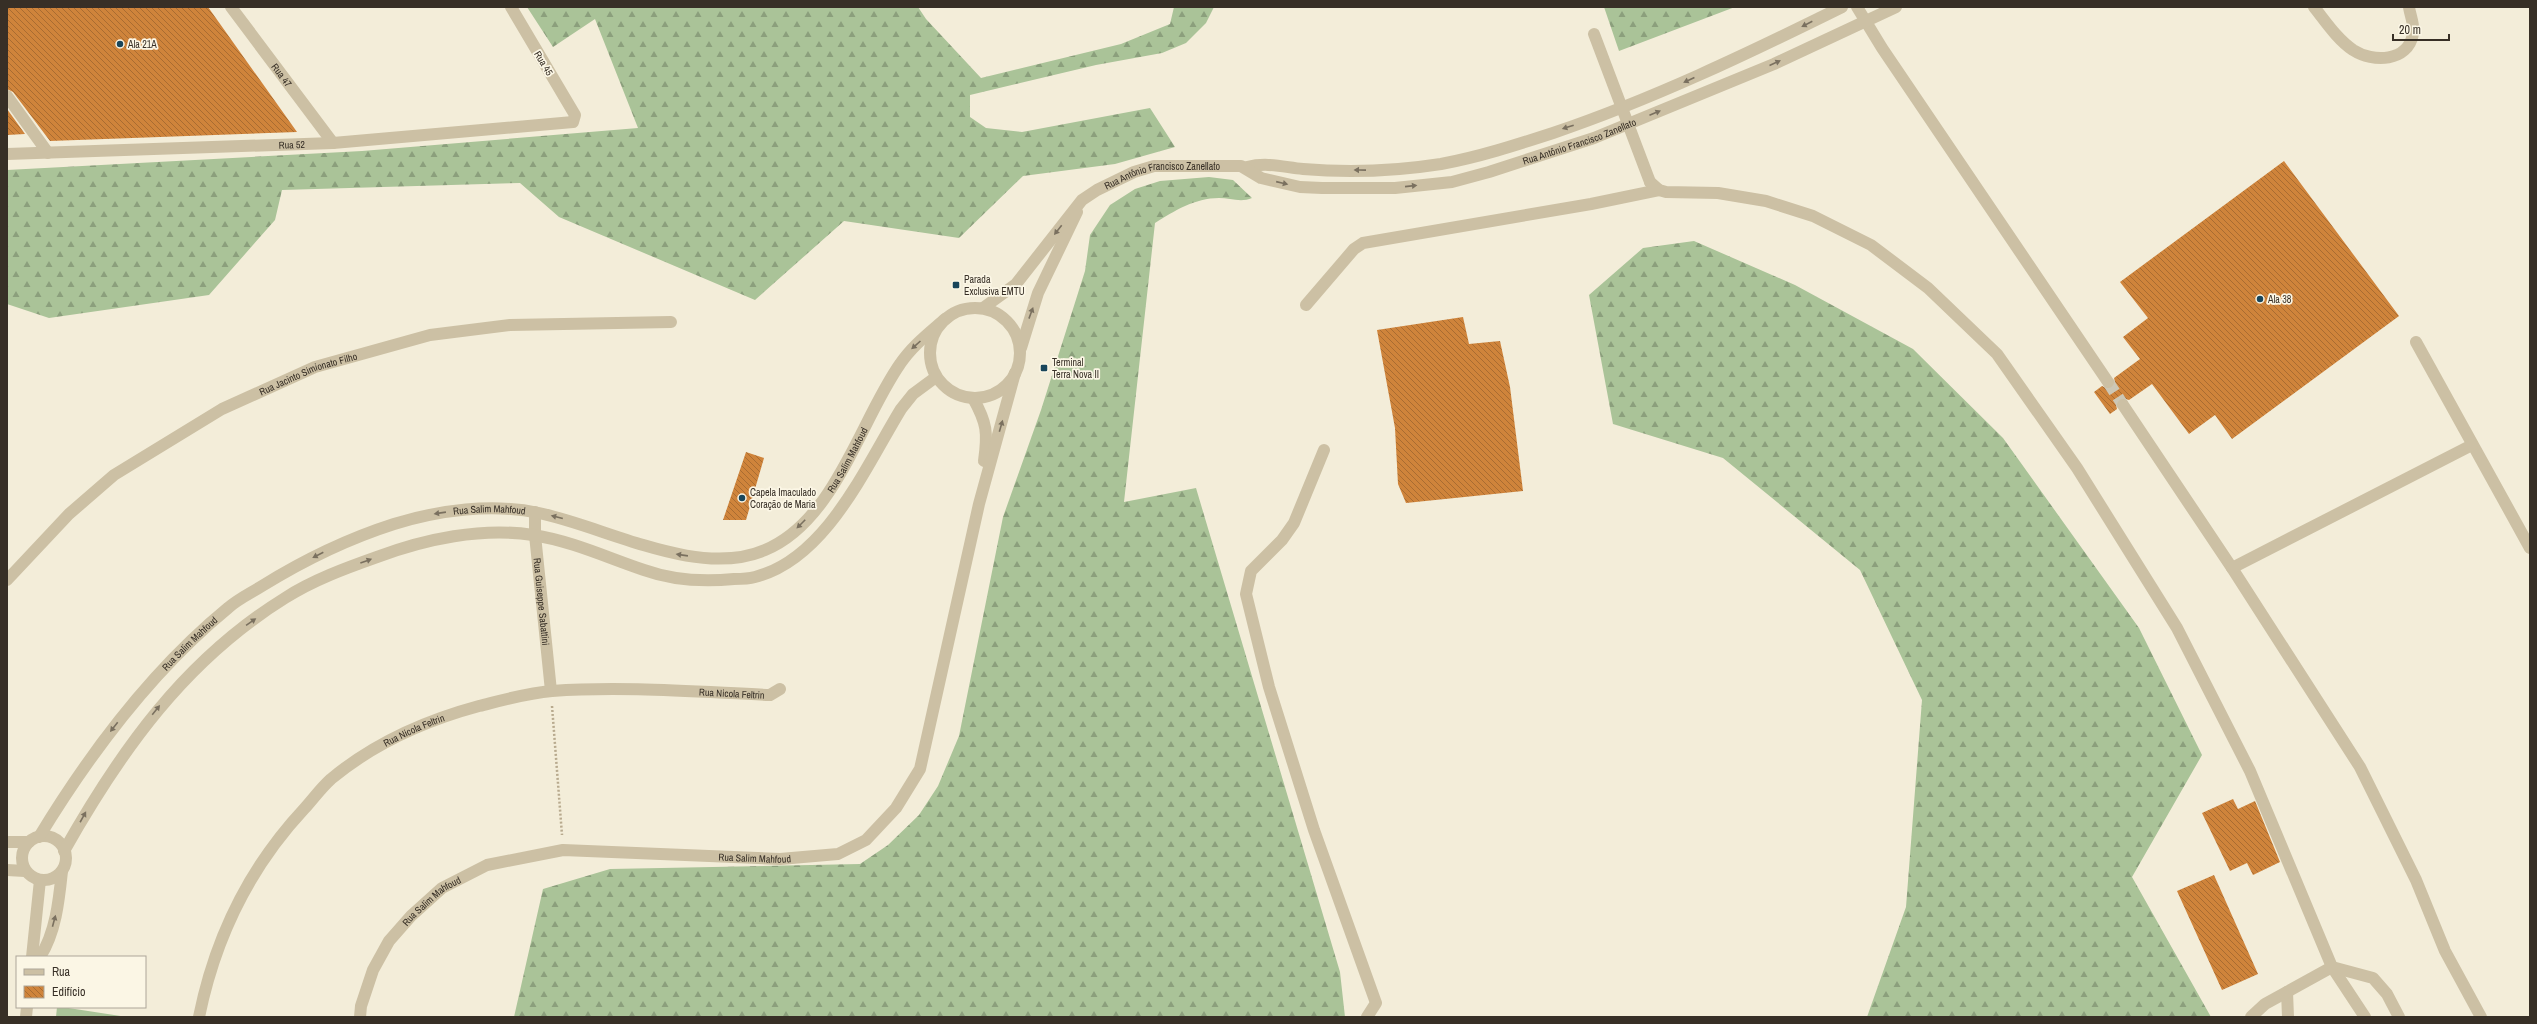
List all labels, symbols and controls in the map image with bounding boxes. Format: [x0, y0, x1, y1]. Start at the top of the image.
scale bar [2393, 16, 2449, 42]
one-way arrow [1801, 21, 1813, 28]
text: 20 m [2399, 22, 2421, 38]
place label: Ala 21A [127, 38, 157, 51]
marker: Ala 21A [115, 39, 125, 49]
street label: Rua 45 [531, 49, 556, 78]
one-way arrow [1770, 60, 1781, 66]
street label: Rua 47 [268, 61, 295, 90]
one-way arrow [1684, 77, 1695, 83]
one-way arrow [1650, 110, 1661, 116]
street label: Rua Antônio Francisco Zanellato [1521, 115, 1638, 168]
one-way arrow [1562, 125, 1574, 131]
street label: Rua 52 [278, 138, 306, 152]
street label: Rua Antônio Francisco Zanellato [1102, 160, 1221, 193]
one-way arrow [1354, 166, 1366, 173]
one-way arrow [1276, 180, 1288, 186]
one-way arrow [1405, 183, 1417, 189]
one-way arrow [1053, 224, 1062, 235]
place label: Parada Exclusiva EMTU [964, 273, 1025, 298]
marker: Parada Exclusiva EMTU [951, 280, 961, 290]
place label: Ala 38 [2267, 293, 2292, 306]
marker: Ala 38 [2255, 294, 2265, 304]
one-way arrow [1028, 306, 1034, 318]
one-way arrow [911, 340, 921, 349]
street label: Rua Jacinto Simionato Filho [257, 349, 359, 398]
place label: Terminal Terra Nova II [1052, 356, 1099, 381]
marker: Terminal Terra Nova II [1039, 363, 1049, 373]
one-way arrow [998, 419, 1004, 432]
street label: Rua Salim Mahfoud [824, 425, 871, 495]
place label: Capela Imaculado Coração de Maria [750, 486, 817, 511]
marker: Capela Imaculado Coração de Maria [737, 493, 747, 503]
street label: Rua Salim Mahfoud [452, 502, 526, 518]
one-way arrow [434, 510, 446, 516]
one-way arrow [551, 514, 563, 520]
one-way arrow [796, 519, 806, 529]
one-way arrow [312, 552, 324, 558]
one-way arrow [675, 552, 688, 558]
street label: Rua Guiseppe Sabattini [530, 557, 552, 646]
one-way arrow [360, 558, 372, 564]
street label: Rua Salim Mahfoud [159, 614, 220, 673]
one-way arrow [246, 618, 257, 626]
street label: Rua Nicola Feltrin [699, 686, 765, 702]
one-way arrow [152, 704, 161, 715]
street label: Rua Nicola Feltrin [381, 711, 446, 750]
one-way arrow [109, 722, 118, 733]
one-way arrow [80, 811, 87, 823]
street label: Rua Salim Mahfoud [718, 850, 791, 866]
street label: Rua Salim Mahfoud [399, 874, 463, 929]
one-way arrow [51, 915, 57, 927]
legend [16, 956, 146, 1008]
text: Rua [52, 964, 71, 980]
text: Edifício [52, 984, 85, 1000]

